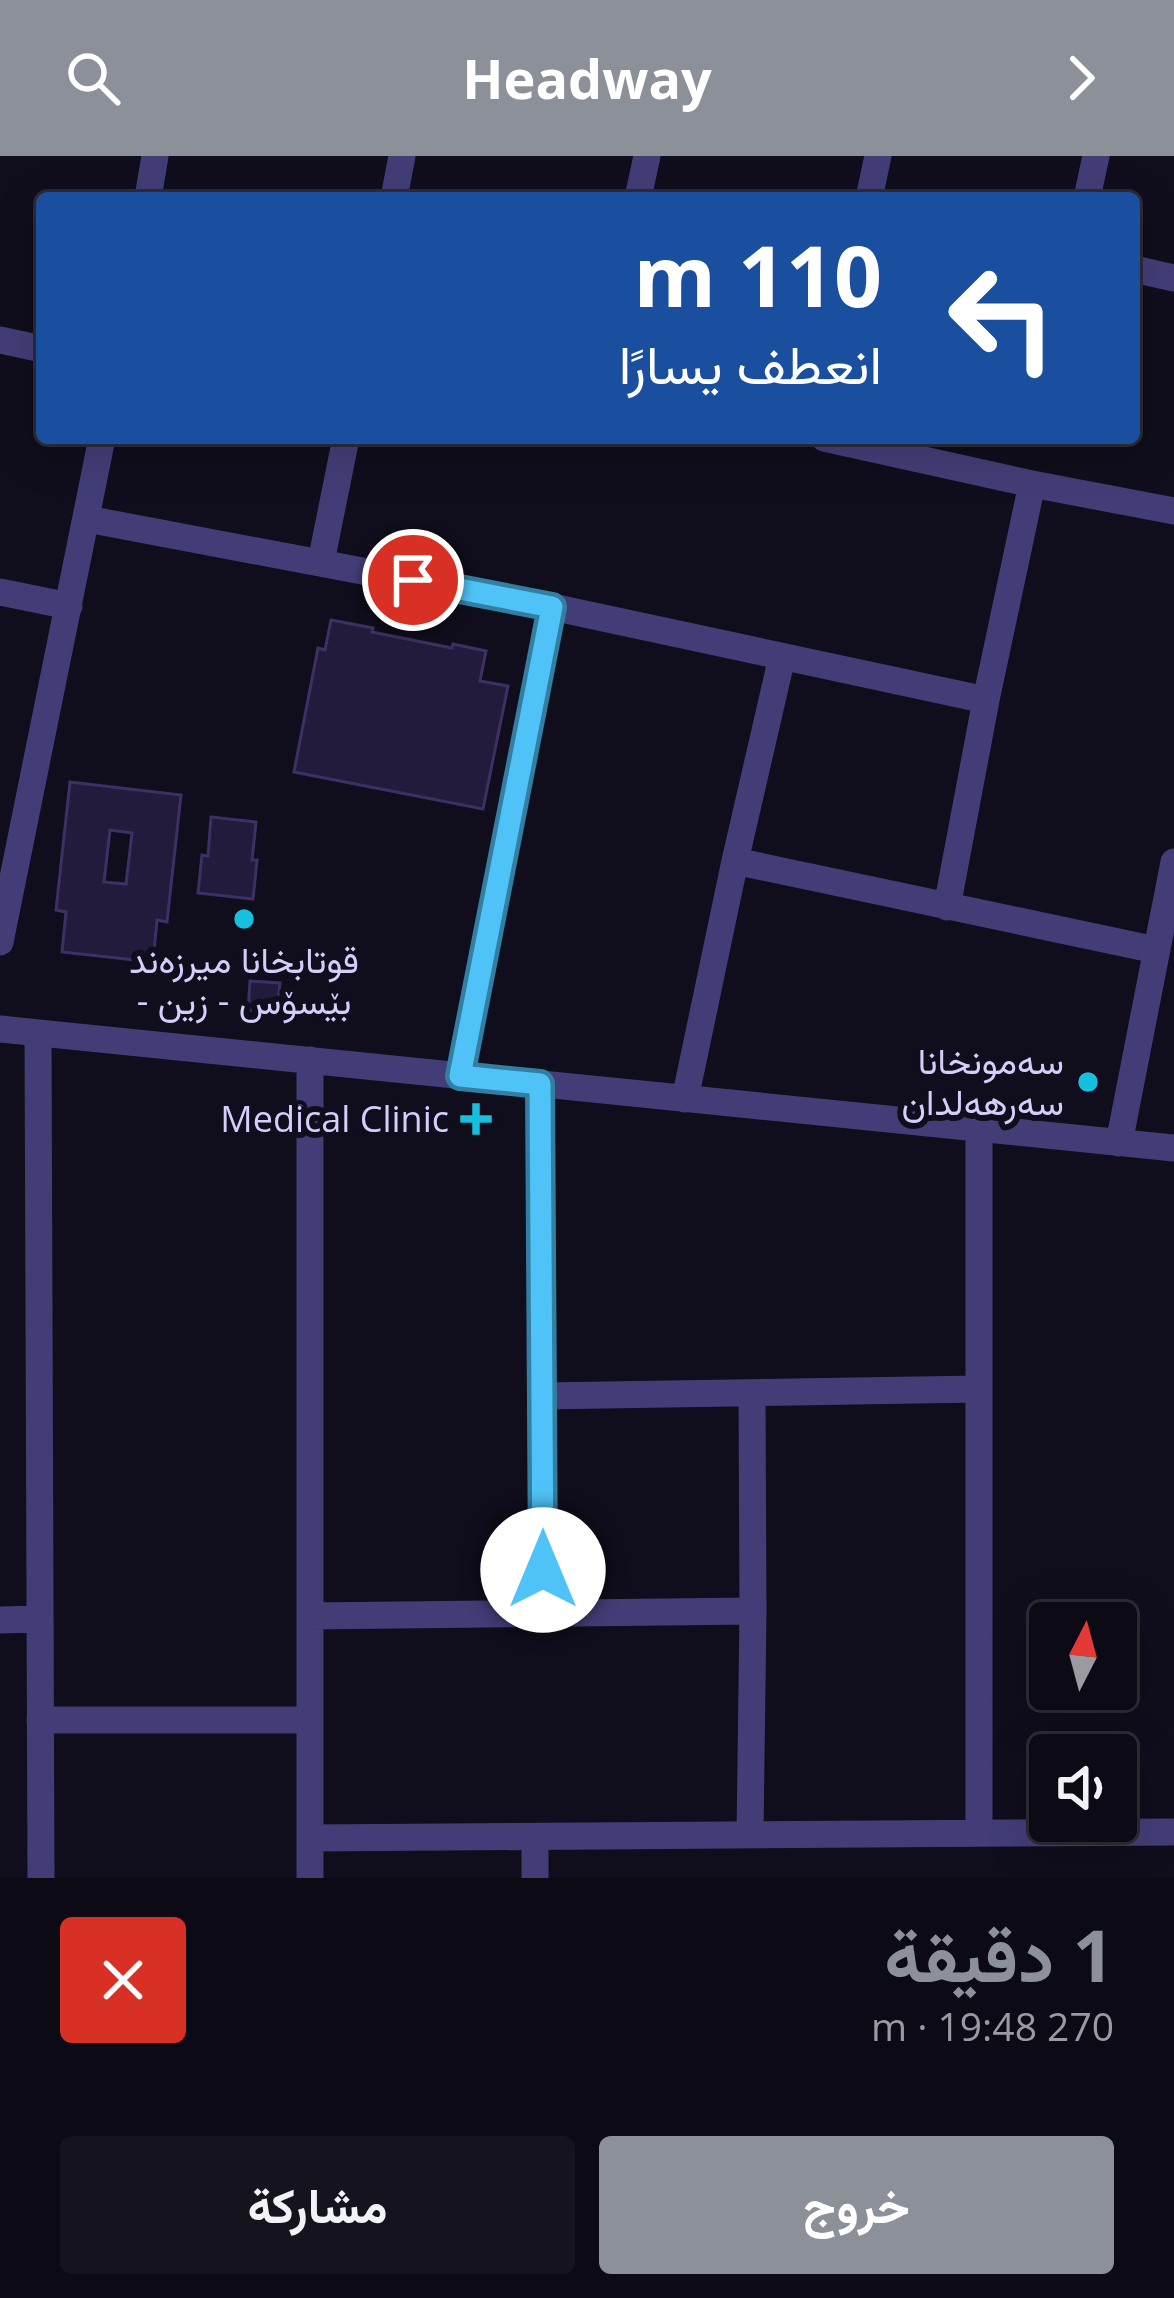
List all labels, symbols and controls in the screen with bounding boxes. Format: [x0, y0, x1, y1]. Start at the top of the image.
text: Headway [462, 41, 712, 115]
icon: search [60, 45, 126, 111]
icon: forward [1048, 45, 1114, 111]
text: 110 m [634, 217, 882, 332]
icon: left [924, 240, 1080, 396]
text: انعطف يسارًا [619, 326, 882, 400]
pin [362, 529, 464, 631]
icon: arrive [380, 547, 446, 613]
marker: قوتابخانا میرزەند - بێسۆس - زین [231, 906, 257, 932]
place label: قوتابخانا میرزەند - بێسۆس - زین [129, 935, 359, 1025]
place label: سەمونخانا سەرهەلدان [902, 1036, 1064, 1126]
marker: سەمونخانا سەرهەلدان [1075, 1069, 1101, 1095]
place label: Medical Clinic [220, 1094, 449, 1143]
marker: Medical Clinic [460, 1103, 492, 1135]
position arrow [480, 1507, 606, 1633]
north arrow [1029, 1602, 1137, 1710]
map controls [1029, 1602, 1137, 1842]
button: sound [1029, 1734, 1137, 1842]
text: 1 دقيقة [884, 1905, 1114, 2003]
button: close [60, 1917, 186, 2043]
text: 270 m · 19:48 [871, 1999, 1114, 2052]
button: مشاركة [60, 2136, 575, 2274]
button: خروج [599, 2136, 1114, 2274]

